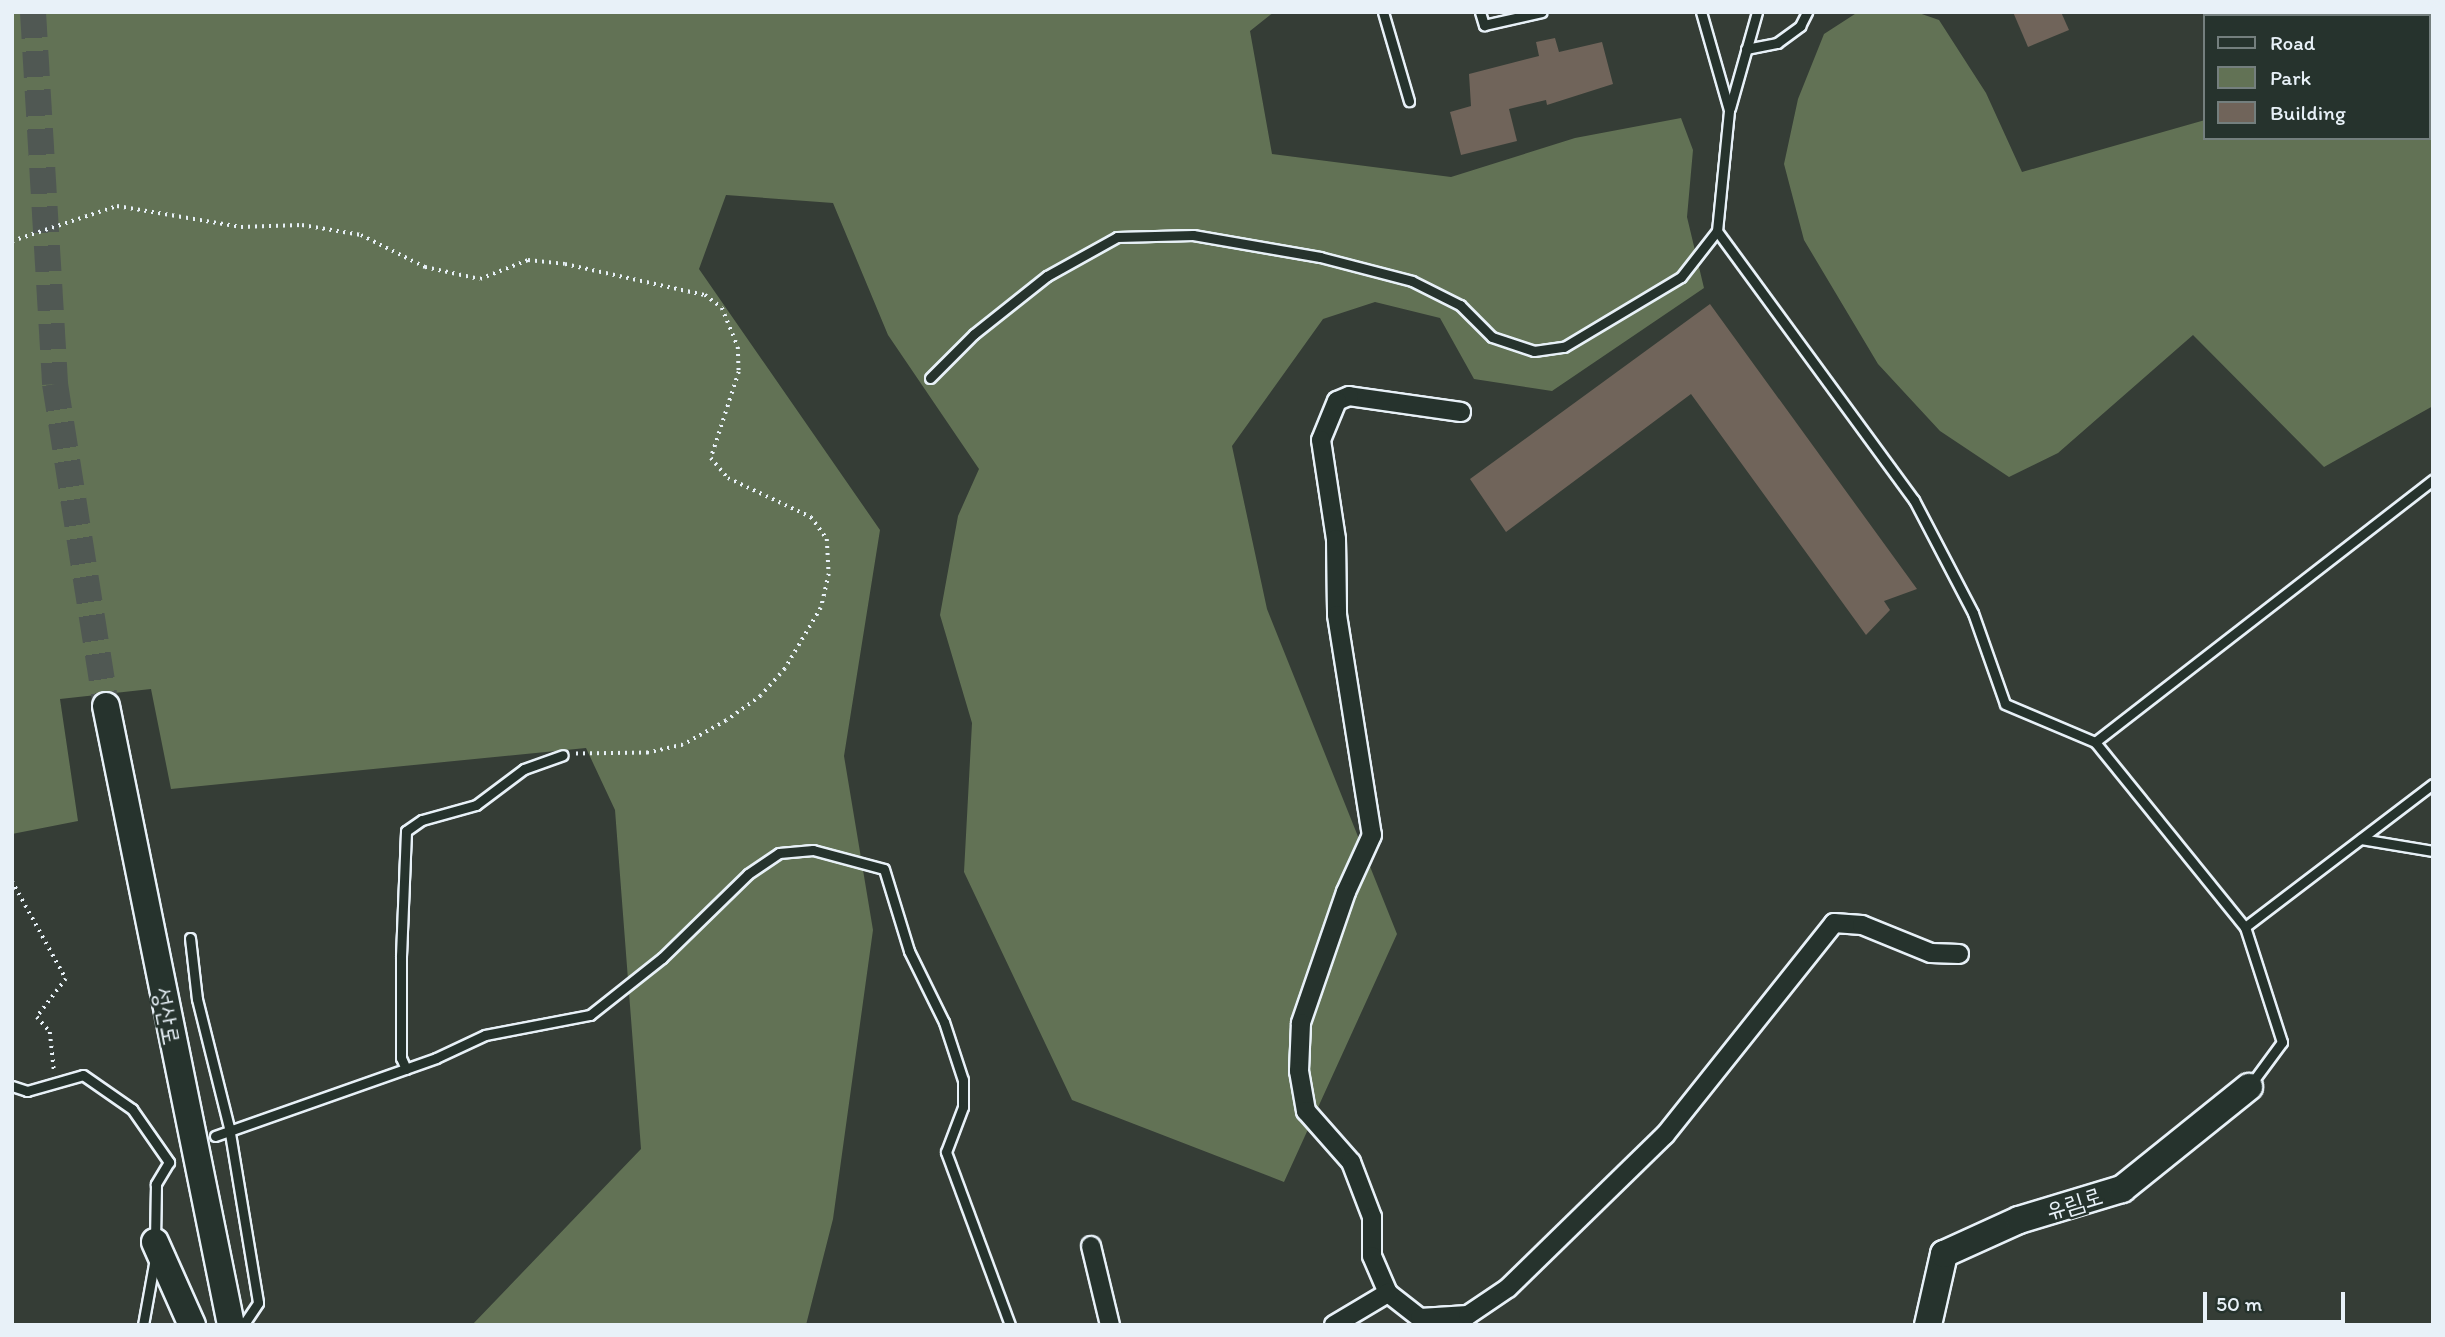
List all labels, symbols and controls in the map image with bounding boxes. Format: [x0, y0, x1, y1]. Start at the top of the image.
legend [2204, 14, 2431, 140]
text: Road [2270, 30, 2315, 55]
text: Park [2270, 65, 2311, 90]
text: Building [2270, 100, 2346, 125]
street label: 성산로 [147, 985, 187, 1047]
street label: 유림로 [2042, 1181, 2106, 1225]
scale bar [2207, 1278, 2349, 1322]
text: 50 m [2216, 1291, 2262, 1316]

